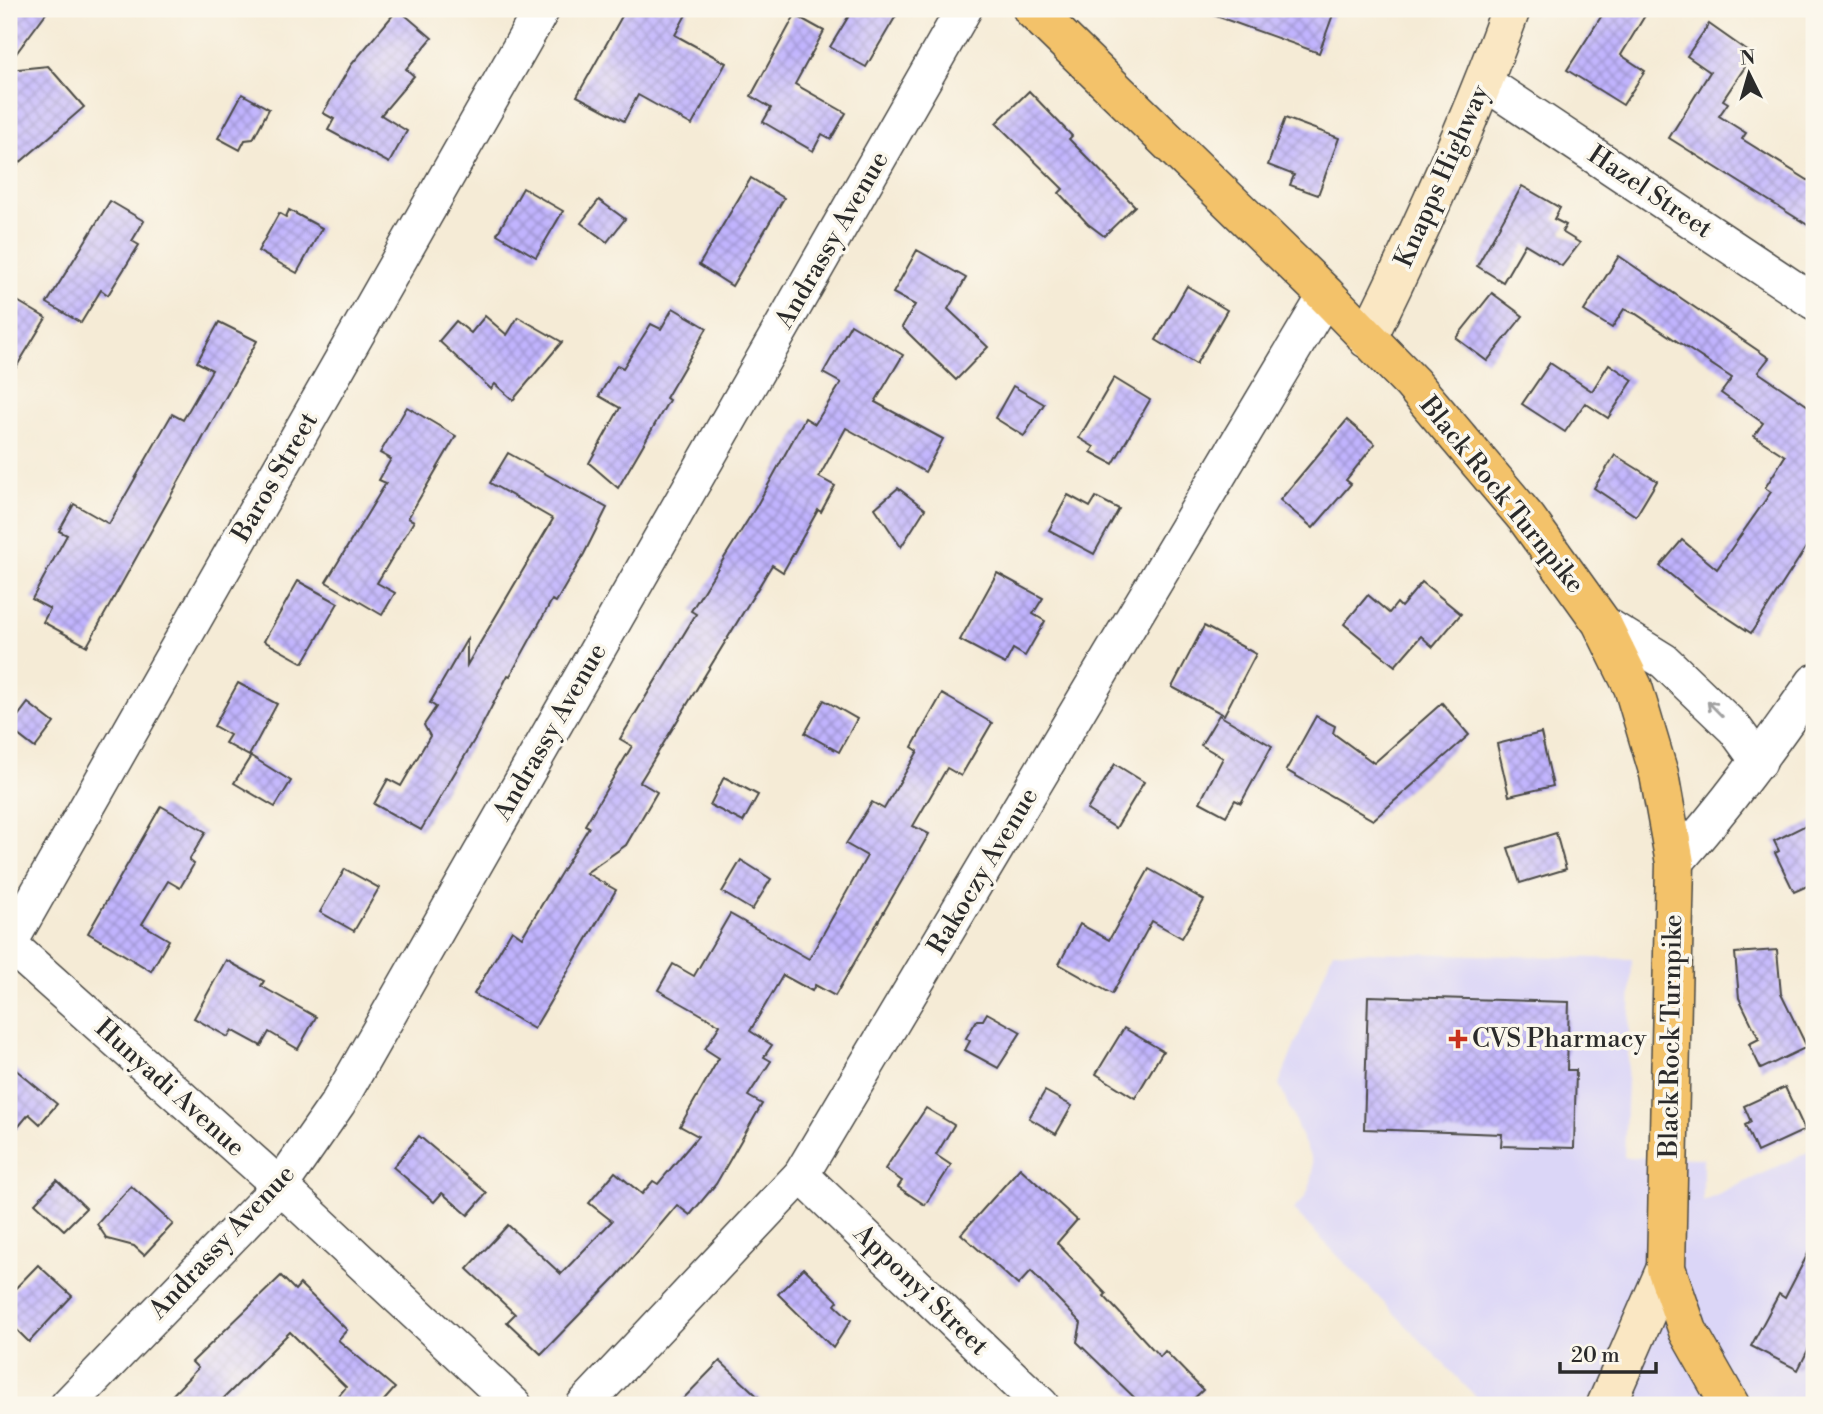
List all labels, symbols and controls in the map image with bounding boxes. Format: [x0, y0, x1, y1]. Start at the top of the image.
north arrow [1714, 38, 1784, 108]
text: N [1739, 45, 1756, 71]
street label: Knapps Highway [1387, 80, 1497, 272]
street label: Hazel Street [1582, 139, 1718, 245]
street label: Andrassy Avenue [768, 146, 896, 335]
street label: Black Rock Turnpike [1412, 389, 1591, 600]
street label: Baros Street [225, 407, 325, 548]
street label: Andrassy Avenue [486, 638, 614, 827]
one-way arrow [1706, 701, 1723, 718]
street label: Rakoczy Avenue [921, 782, 1045, 960]
street label: Black Rock Turnpike [1653, 914, 1689, 1159]
street label: Hunyadi Avenue [88, 1012, 252, 1164]
place label: CVS Pharmacy [1472, 1023, 1647, 1055]
marker: CVS Pharmacy [1450, 1031, 1466, 1047]
street label: Andrassy Avenue [142, 1158, 302, 1327]
street label: Apponyi Street [846, 1217, 995, 1362]
scale bar [1560, 1330, 1657, 1374]
text: 20 m [1571, 1343, 1620, 1369]

